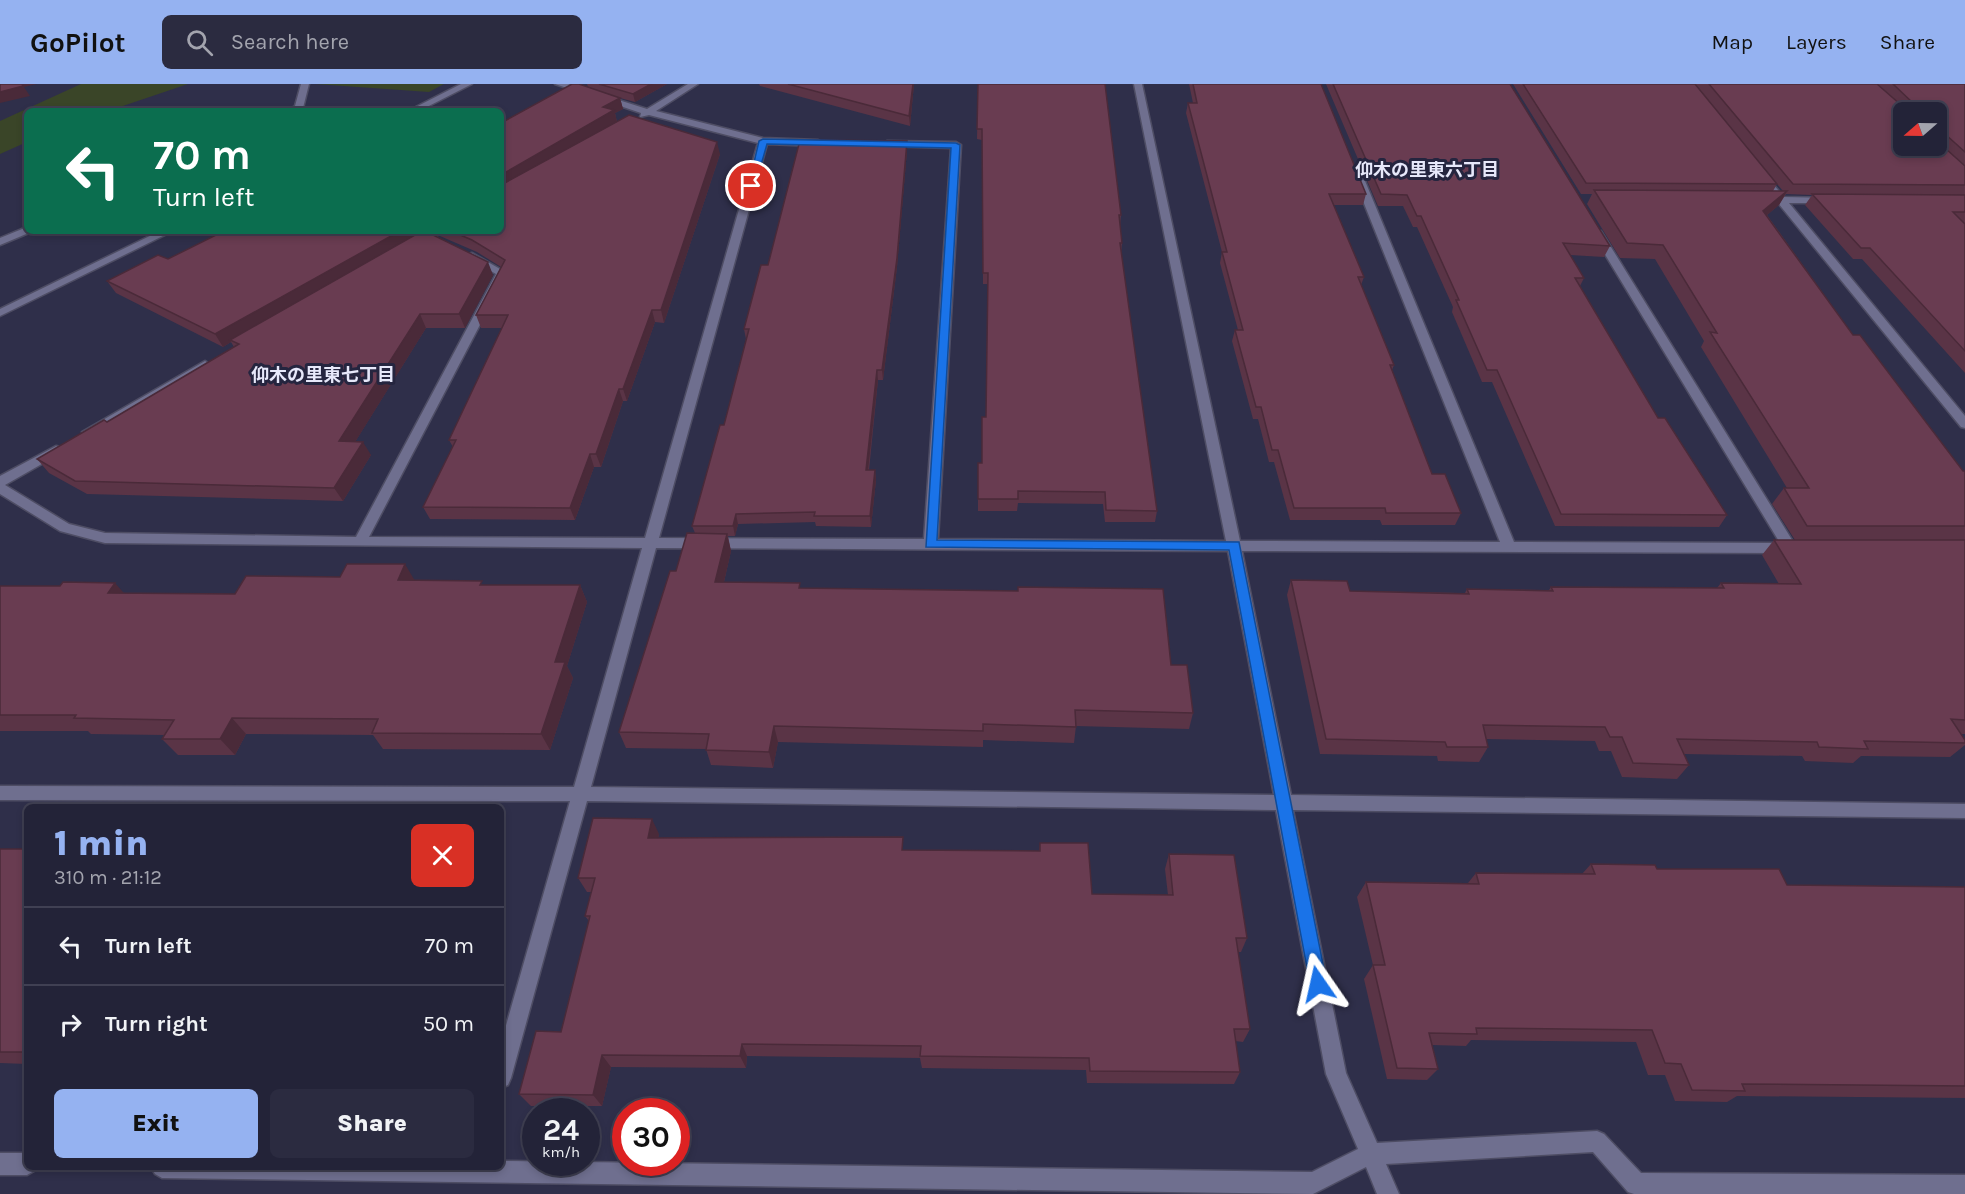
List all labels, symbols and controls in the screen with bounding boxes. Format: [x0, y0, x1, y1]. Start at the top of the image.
search box [162, 15, 582, 69]
text: GoPilot [30, 26, 126, 59]
icon: search [183, 26, 216, 59]
text: Search here [231, 29, 349, 55]
text: Map [1711, 30, 1753, 54]
text: Layers [1786, 30, 1847, 54]
text: Share [1880, 30, 1935, 54]
north arrow [1893, 102, 1947, 156]
map controls [1893, 102, 1947, 156]
text: 70 m [153, 130, 251, 180]
icon: left [54, 132, 132, 210]
district label: 仰木の里東六丁目 [1355, 159, 1499, 181]
pin [725, 160, 776, 211]
icon: arrive [734, 169, 767, 202]
text: Turn left [153, 181, 254, 213]
district label: 仰木の里東七丁目 [251, 364, 395, 386]
text: 1 min [54, 822, 148, 864]
button: close [411, 824, 474, 887]
text: 310 m · 21:12 [54, 866, 162, 889]
icon: left [54, 930, 87, 963]
text: Turn left [105, 933, 192, 959]
text: 70 m [425, 933, 474, 959]
position arrow [1286, 952, 1350, 1016]
icon: right [54, 1008, 87, 1041]
text: Turn right [105, 1011, 208, 1037]
text: 50 m [423, 1011, 474, 1037]
button: Exit [54, 1089, 258, 1158]
button: Share [270, 1089, 474, 1158]
speed limit sign: 30 [612, 1098, 690, 1176]
text: 24 [543, 1112, 579, 1148]
text: km/h [542, 1143, 580, 1161]

